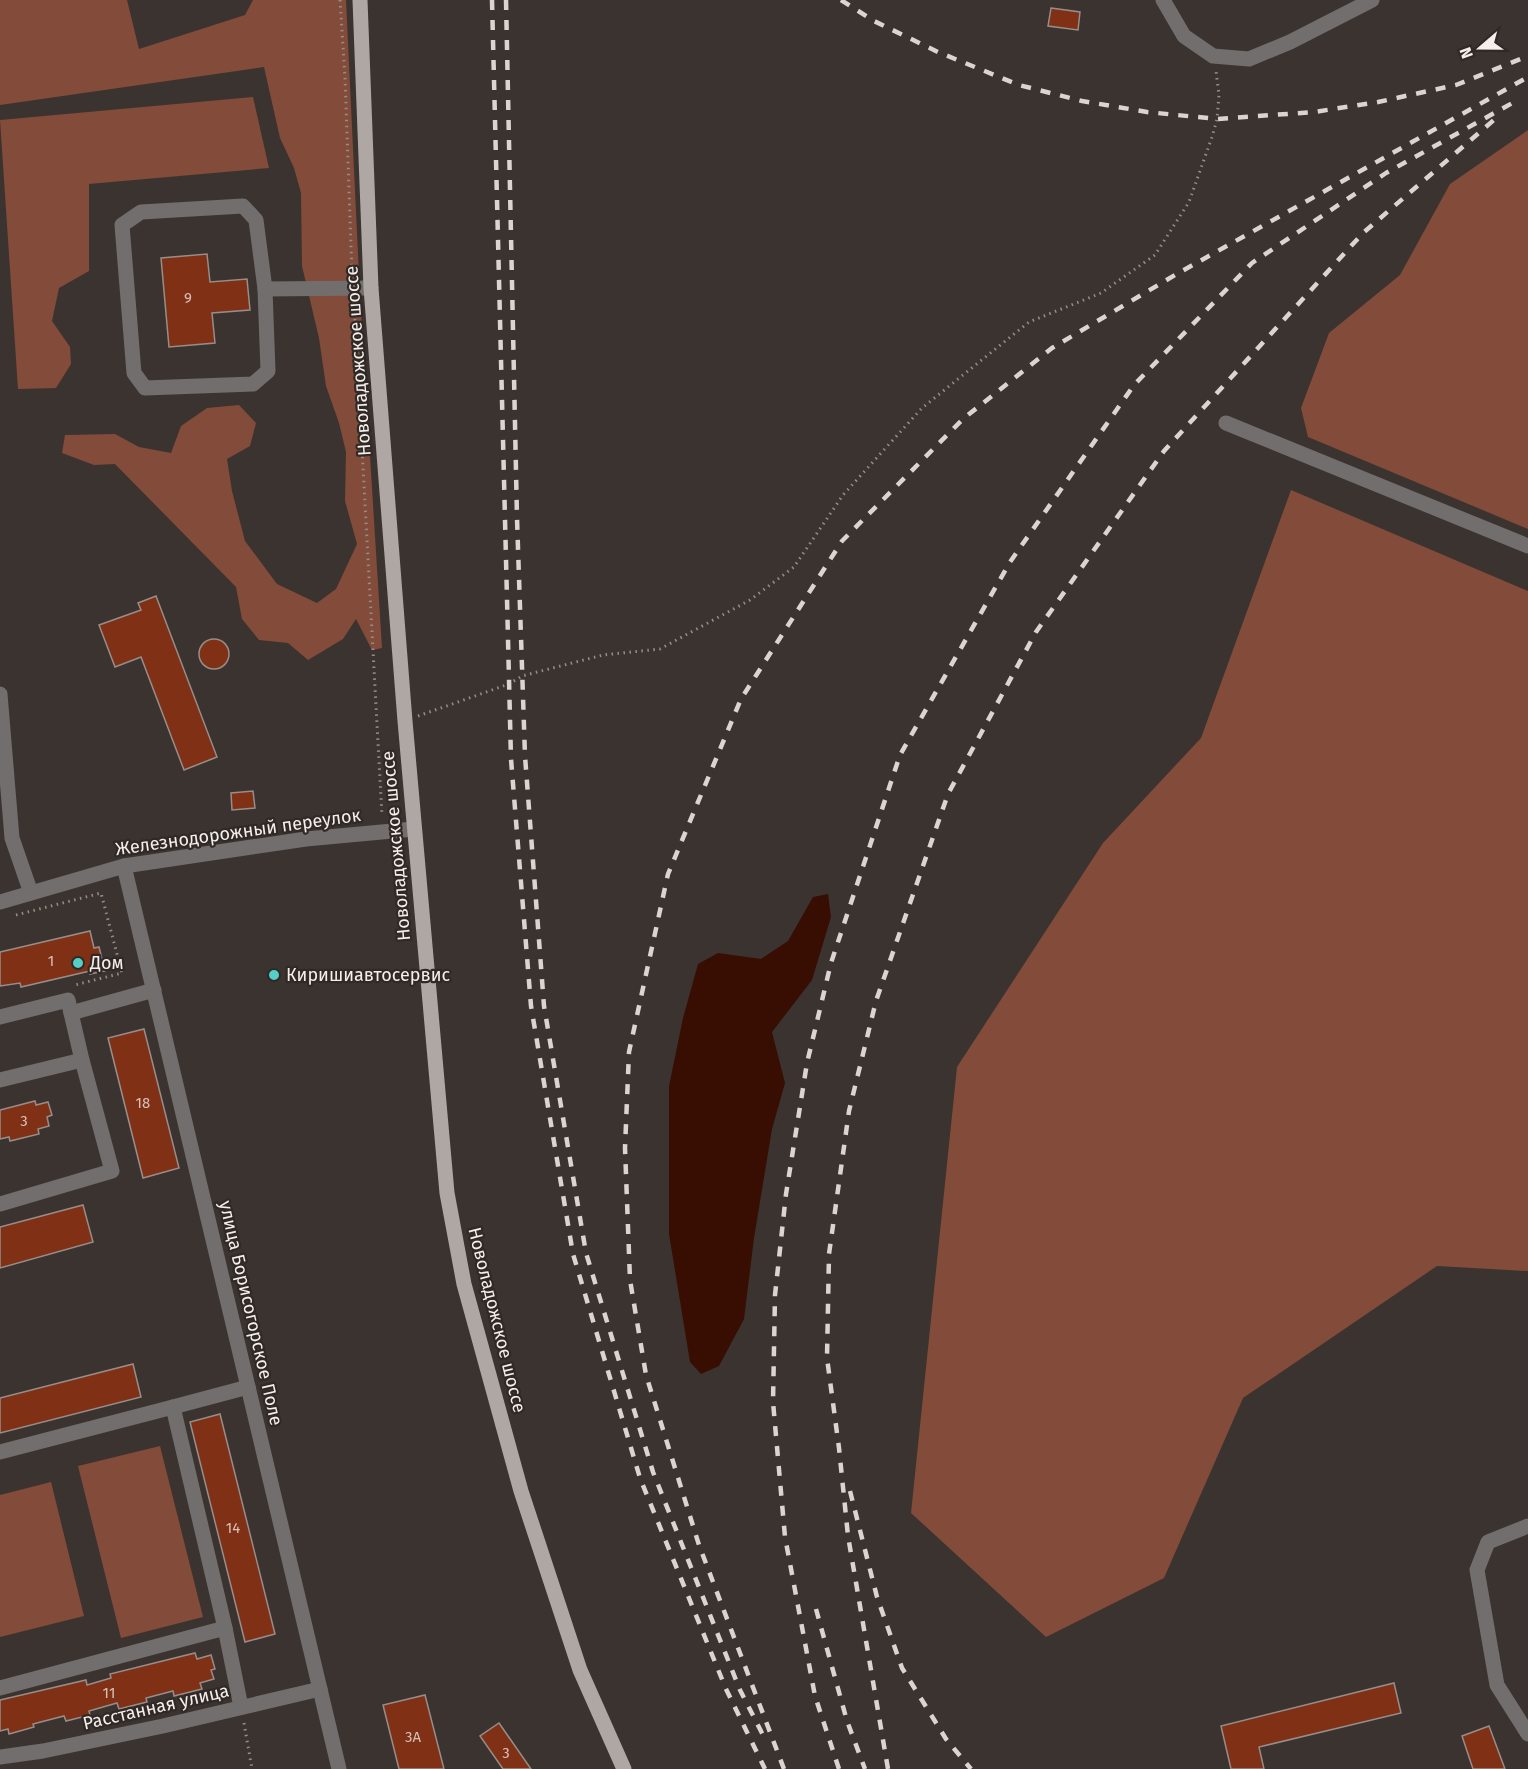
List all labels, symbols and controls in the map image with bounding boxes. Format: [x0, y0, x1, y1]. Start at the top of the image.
north arrow [1450, 18, 1510, 78]
text: N [1456, 45, 1477, 61]
street label: Новоладожское шоссе [340, 265, 376, 457]
house number: 9 [184, 289, 192, 307]
street label: Новоладожское шоссе [377, 750, 415, 942]
street label: Железнодорожный переулок [114, 804, 363, 860]
house number: 1 [48, 952, 54, 970]
place label: Дом [89, 952, 124, 974]
marker: Дом [71, 956, 85, 970]
place label: Киришиавтосервис [286, 964, 450, 986]
marker: Киришиавтосервис [267, 968, 281, 982]
house number: 18 [136, 1094, 150, 1112]
house number: 3 [20, 1112, 28, 1130]
street label: улица Борисогорское Поле [214, 1198, 288, 1428]
street label: Новоладожское шоссе [463, 1225, 531, 1415]
house number: 14 [226, 1519, 240, 1537]
street label: Расстанная улица [81, 1679, 231, 1735]
house number: 11 [103, 1684, 115, 1702]
house number: 3А [405, 1728, 421, 1746]
house number: 3 [502, 1744, 510, 1762]

